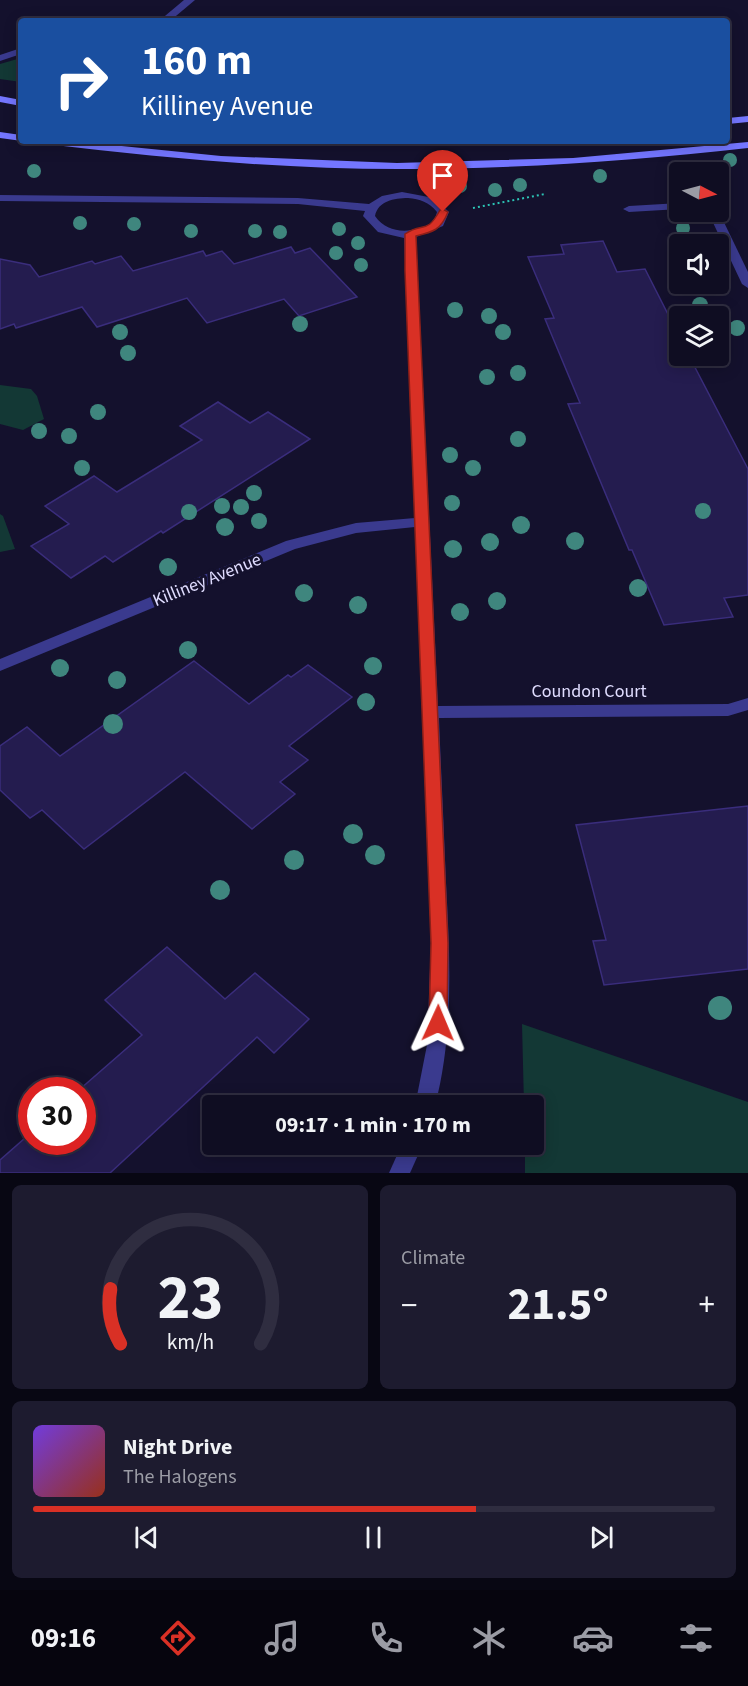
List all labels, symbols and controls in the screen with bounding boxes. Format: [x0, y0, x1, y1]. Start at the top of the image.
text: 160 m [141, 31, 252, 91]
icon: right [42, 42, 120, 120]
text: Killiney Avenue [141, 87, 313, 126]
pin [417, 150, 468, 212]
icon: arrive [426, 159, 459, 192]
north arrow [669, 162, 729, 222]
map controls [669, 162, 729, 366]
button: sound [669, 234, 729, 294]
button: layers [669, 306, 729, 366]
street label: Killiney Avenue [149, 547, 265, 613]
street label: Coundon Court [531, 679, 647, 704]
position arrow [406, 991, 470, 1055]
speed limit sign: 30 [18, 1077, 96, 1155]
text: 09:17 · 1 min · 170 m [275, 1109, 471, 1141]
text: Climate [401, 1244, 465, 1272]
text: 23 [157, 1254, 223, 1343]
text: 21.5° [507, 1273, 609, 1337]
text: − [401, 1282, 417, 1329]
text: + [699, 1282, 715, 1329]
text: km/h [166, 1327, 214, 1358]
text: Night Drive [123, 1431, 232, 1463]
text: The Halogens [123, 1463, 237, 1491]
icon: previous [130, 1521, 163, 1554]
icon: pause [357, 1521, 390, 1554]
icon: next [585, 1521, 618, 1554]
icon: directions [157, 1617, 199, 1659]
icon: music [261, 1617, 303, 1659]
icon: phone [365, 1617, 407, 1659]
icon: climate [468, 1617, 510, 1659]
icon: car [572, 1617, 614, 1659]
icon: filters [675, 1617, 717, 1659]
text: 09:16 [31, 1619, 96, 1658]

